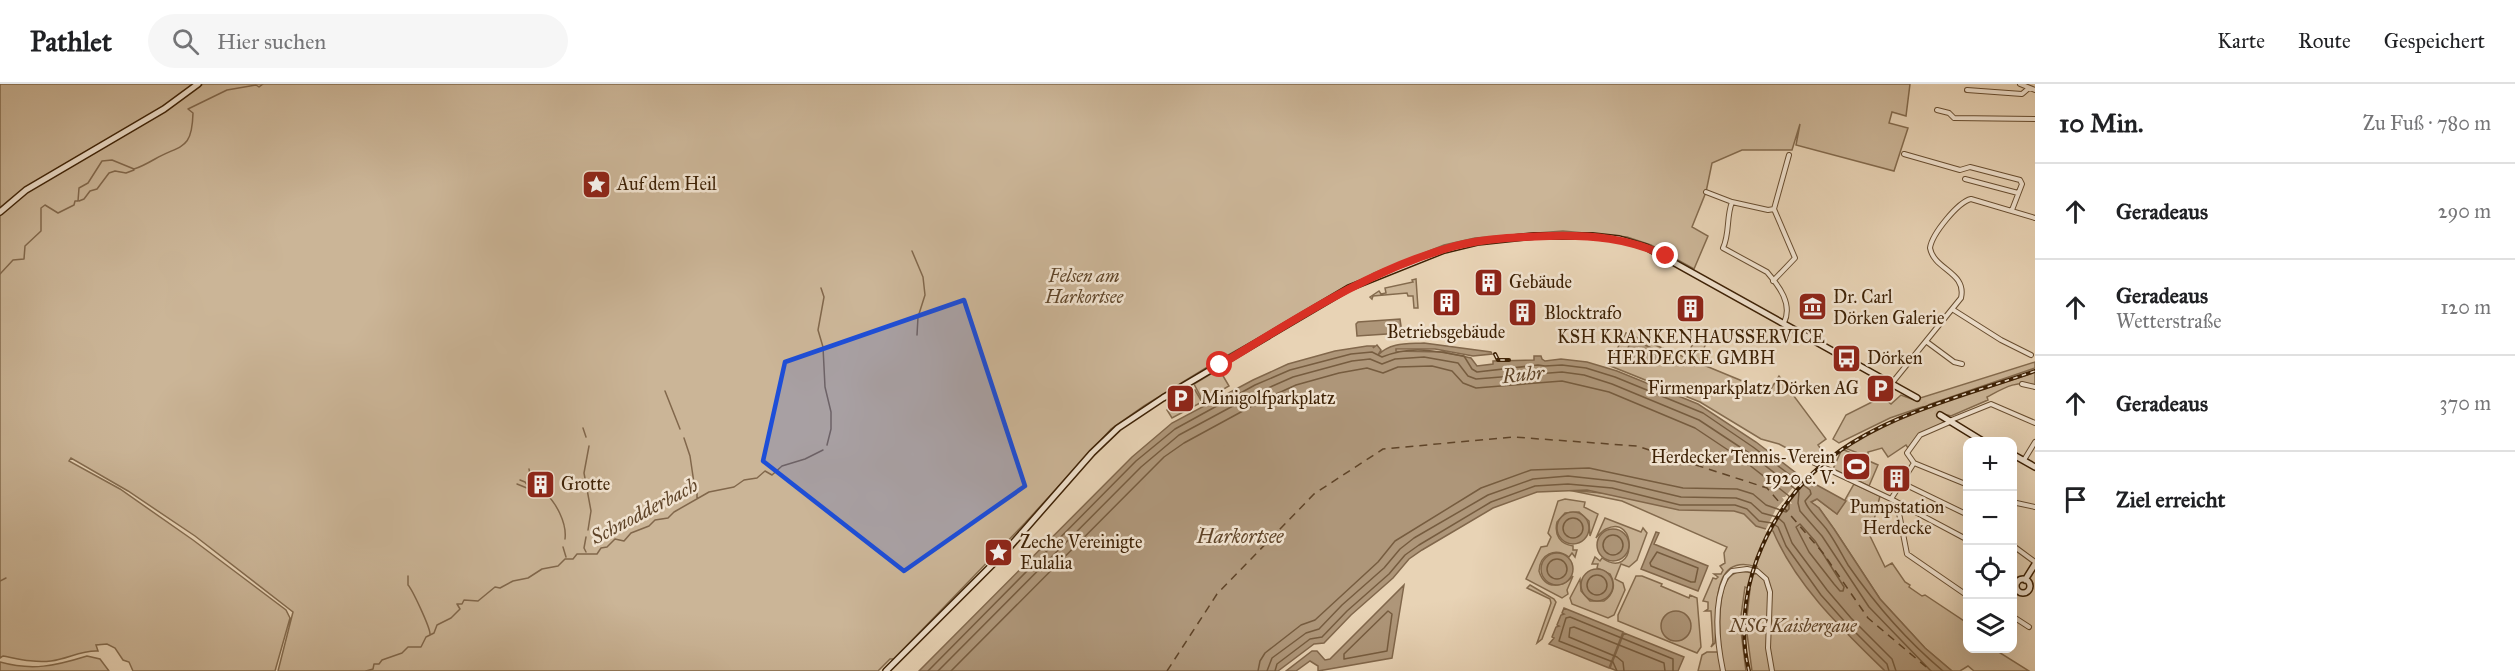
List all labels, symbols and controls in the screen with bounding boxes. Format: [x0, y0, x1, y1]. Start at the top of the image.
search box [148, 14, 568, 68]
text: Pathlet [30, 24, 112, 59]
icon: search [169, 25, 202, 58]
text: Hier suchen [217, 28, 326, 55]
text: Karte [2217, 28, 2265, 54]
text: Route [2298, 28, 2351, 54]
text: Gespeichert [2384, 28, 2485, 54]
text: 10 Min. [2059, 107, 2143, 139]
text: Zu Fuß · 780 m [2363, 111, 2491, 135]
place icon: Auf dem Heil [580, 168, 612, 200]
place label: Auf dem Heil [616, 173, 717, 195]
icon: ahead [2059, 195, 2092, 228]
text: Geradeaus [2116, 198, 2208, 225]
text: 290 m [2438, 199, 2491, 223]
route end [1652, 242, 1678, 268]
park label: Felsen am Harkortsee [1044, 265, 1124, 308]
building icon: Gebäude [1472, 266, 1504, 298]
place label: Gebäude [1509, 271, 1572, 293]
text: Geradeaus [2116, 282, 2208, 309]
place label: Dr. Carl Dörken Galerie [1833, 286, 1944, 329]
building icon: Betriebsgebäude [1430, 287, 1462, 319]
museum icon: Dr. Carl Dörken Galerie [1796, 291, 1828, 323]
icon: ahead [2059, 291, 2092, 324]
building icon: KSH KRANKENHAUSSERVICE HERDECKE GMBH [1675, 292, 1707, 324]
text: 120 m [2440, 295, 2491, 319]
building icon: Blocktrafo [1507, 297, 1539, 329]
place label: Blocktrafo [1544, 302, 1622, 324]
text: Wetterstraße [2116, 309, 2222, 333]
place label: Betriebsgebäude [1387, 321, 1505, 344]
place label: KSH KRANKENHAUSSERVICE HERDECKE GMBH [1557, 326, 1825, 369]
bus stop icon: Dörken [1830, 342, 1862, 374]
place label: Dörken [1867, 347, 1923, 369]
route start [1206, 351, 1232, 377]
water label: Ruhr [1500, 360, 1547, 388]
parking icon: Firmenparkplatz Dörken AG [1864, 372, 1896, 404]
place label: Firmenparkplatz Dörken AG [1648, 377, 1859, 399]
parking icon: Minigolfparkplatz [1164, 382, 1196, 414]
place label: Minigolfparkplatz [1201, 387, 1335, 410]
icon: ahead [2059, 387, 2092, 420]
text: Geradeaus [2116, 390, 2208, 417]
text: 370 m [2440, 391, 2491, 415]
map controls [1963, 437, 2017, 653]
button: + [1963, 437, 2017, 491]
place label: Herdecker Tennis-Verein 1920 e. V. [1651, 446, 1835, 489]
sports icon: Herdecker Tennis-Verein 1920 e. V. [1840, 451, 1872, 483]
building icon: Pumpstation Herdecke [1881, 462, 1913, 494]
building icon: Grotte [524, 468, 556, 500]
place label: Grotte [561, 473, 610, 495]
water label: Schnodderbach [585, 473, 702, 550]
icon: arrive [2059, 483, 2092, 516]
text: Ziel erreicht [2116, 486, 2225, 513]
button: − [1963, 491, 2017, 545]
place label: Pumpstation Herdecke [1850, 496, 1945, 539]
water label: Harkortsee [1196, 524, 1284, 548]
place label: Zeche Vereinigte Eulalia [1020, 531, 1142, 574]
place icon: Zeche Vereinigte Eulalia [983, 536, 1015, 568]
button: locate [1963, 545, 2017, 599]
button: layers [1963, 599, 2017, 653]
park label: NSG Kaisbergaue [1728, 615, 1858, 637]

